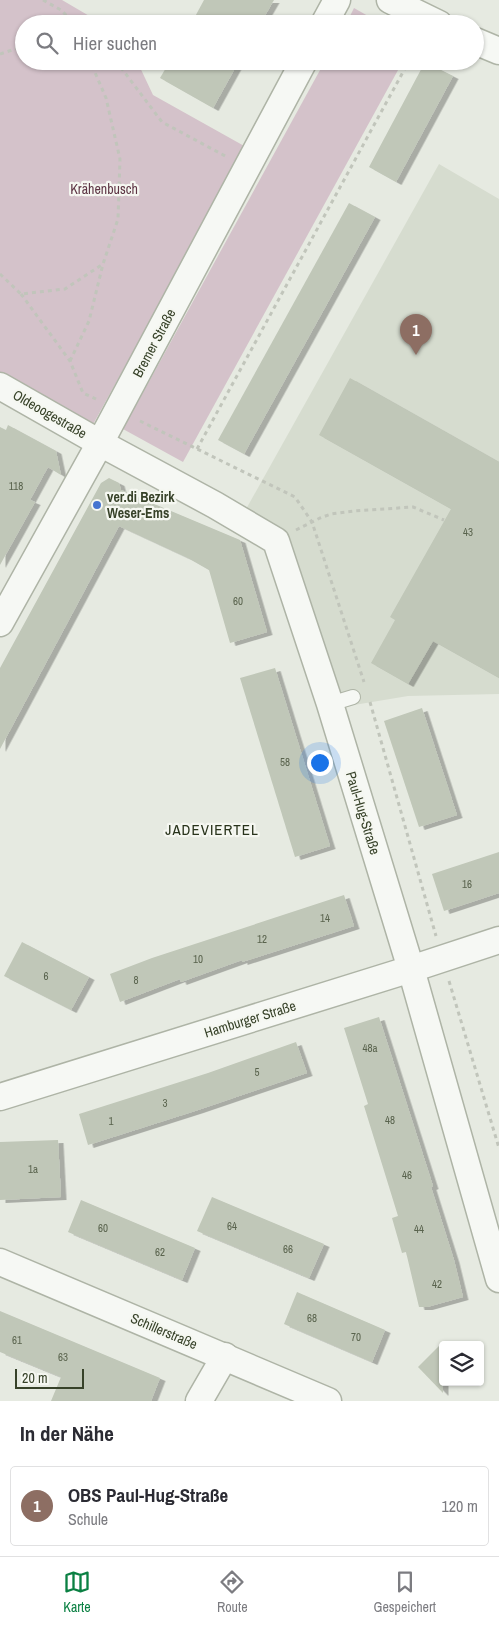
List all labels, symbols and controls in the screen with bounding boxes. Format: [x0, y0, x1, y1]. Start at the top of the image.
search box [15, 15, 484, 70]
icon: search [33, 29, 61, 57]
text: Hier suchen [73, 30, 157, 56]
park label: Krähenbusch [70, 180, 138, 198]
street label: Bremer Straße [128, 306, 180, 380]
pin: 1 [400, 314, 432, 355]
street label: Oldeoogestraße [10, 386, 90, 442]
house number: 118 [9, 479, 23, 493]
place label: ver.di Bezirk Weser-Ems [107, 488, 175, 522]
marker: ver.di Bezirk Weser-Ems [91, 499, 103, 511]
house number: 43 [463, 525, 473, 539]
house number: 60 [233, 594, 243, 608]
your location [307, 750, 333, 776]
house number: 58 [280, 755, 290, 769]
street label: Paul-Hug-Straße [342, 769, 384, 857]
district label: JADEVIERTEL [165, 819, 259, 840]
house number: 16 [462, 877, 472, 891]
house number: 14 [320, 911, 330, 925]
house number: 12 [257, 932, 267, 946]
house number: 10 [193, 952, 203, 966]
house number: 6 [43, 969, 49, 983]
house number: 8 [133, 973, 139, 987]
street label: Hamburger Straße [202, 996, 298, 1042]
house number: 48a [362, 1041, 378, 1055]
house number: 5 [254, 1065, 260, 1079]
house number: 3 [162, 1096, 168, 1110]
house number: 48 [385, 1113, 395, 1127]
house number: 1 [108, 1114, 114, 1128]
house number: 1a [28, 1162, 38, 1176]
house number: 46 [402, 1168, 412, 1182]
house number: 64 [227, 1219, 237, 1233]
house number: 60 [98, 1221, 108, 1235]
house number: 44 [414, 1222, 424, 1236]
house number: 66 [283, 1242, 293, 1256]
house number: 62 [155, 1245, 165, 1259]
house number: 42 [432, 1277, 442, 1291]
street label: Schillerstraße [128, 1309, 200, 1353]
house number: 68 [307, 1311, 317, 1325]
house number: 70 [351, 1330, 361, 1344]
house number: 61 [12, 1333, 22, 1347]
map controls [439, 1341, 484, 1386]
button: layers [439, 1341, 484, 1386]
house number: 63 [58, 1350, 68, 1364]
scale bar [15, 1366, 84, 1389]
text: 20 m [22, 1369, 48, 1387]
text: In der Nähe [20, 1419, 114, 1448]
text: OBS Paul-Hug-Straße [68, 1482, 228, 1508]
text: 1 [33, 1495, 41, 1517]
text: 120 m [442, 1495, 478, 1517]
text: Schule [68, 1508, 108, 1530]
tab: Karte [63, 1568, 91, 1616]
tab: Route [217, 1568, 248, 1616]
tab: Gespeichert [373, 1568, 436, 1616]

